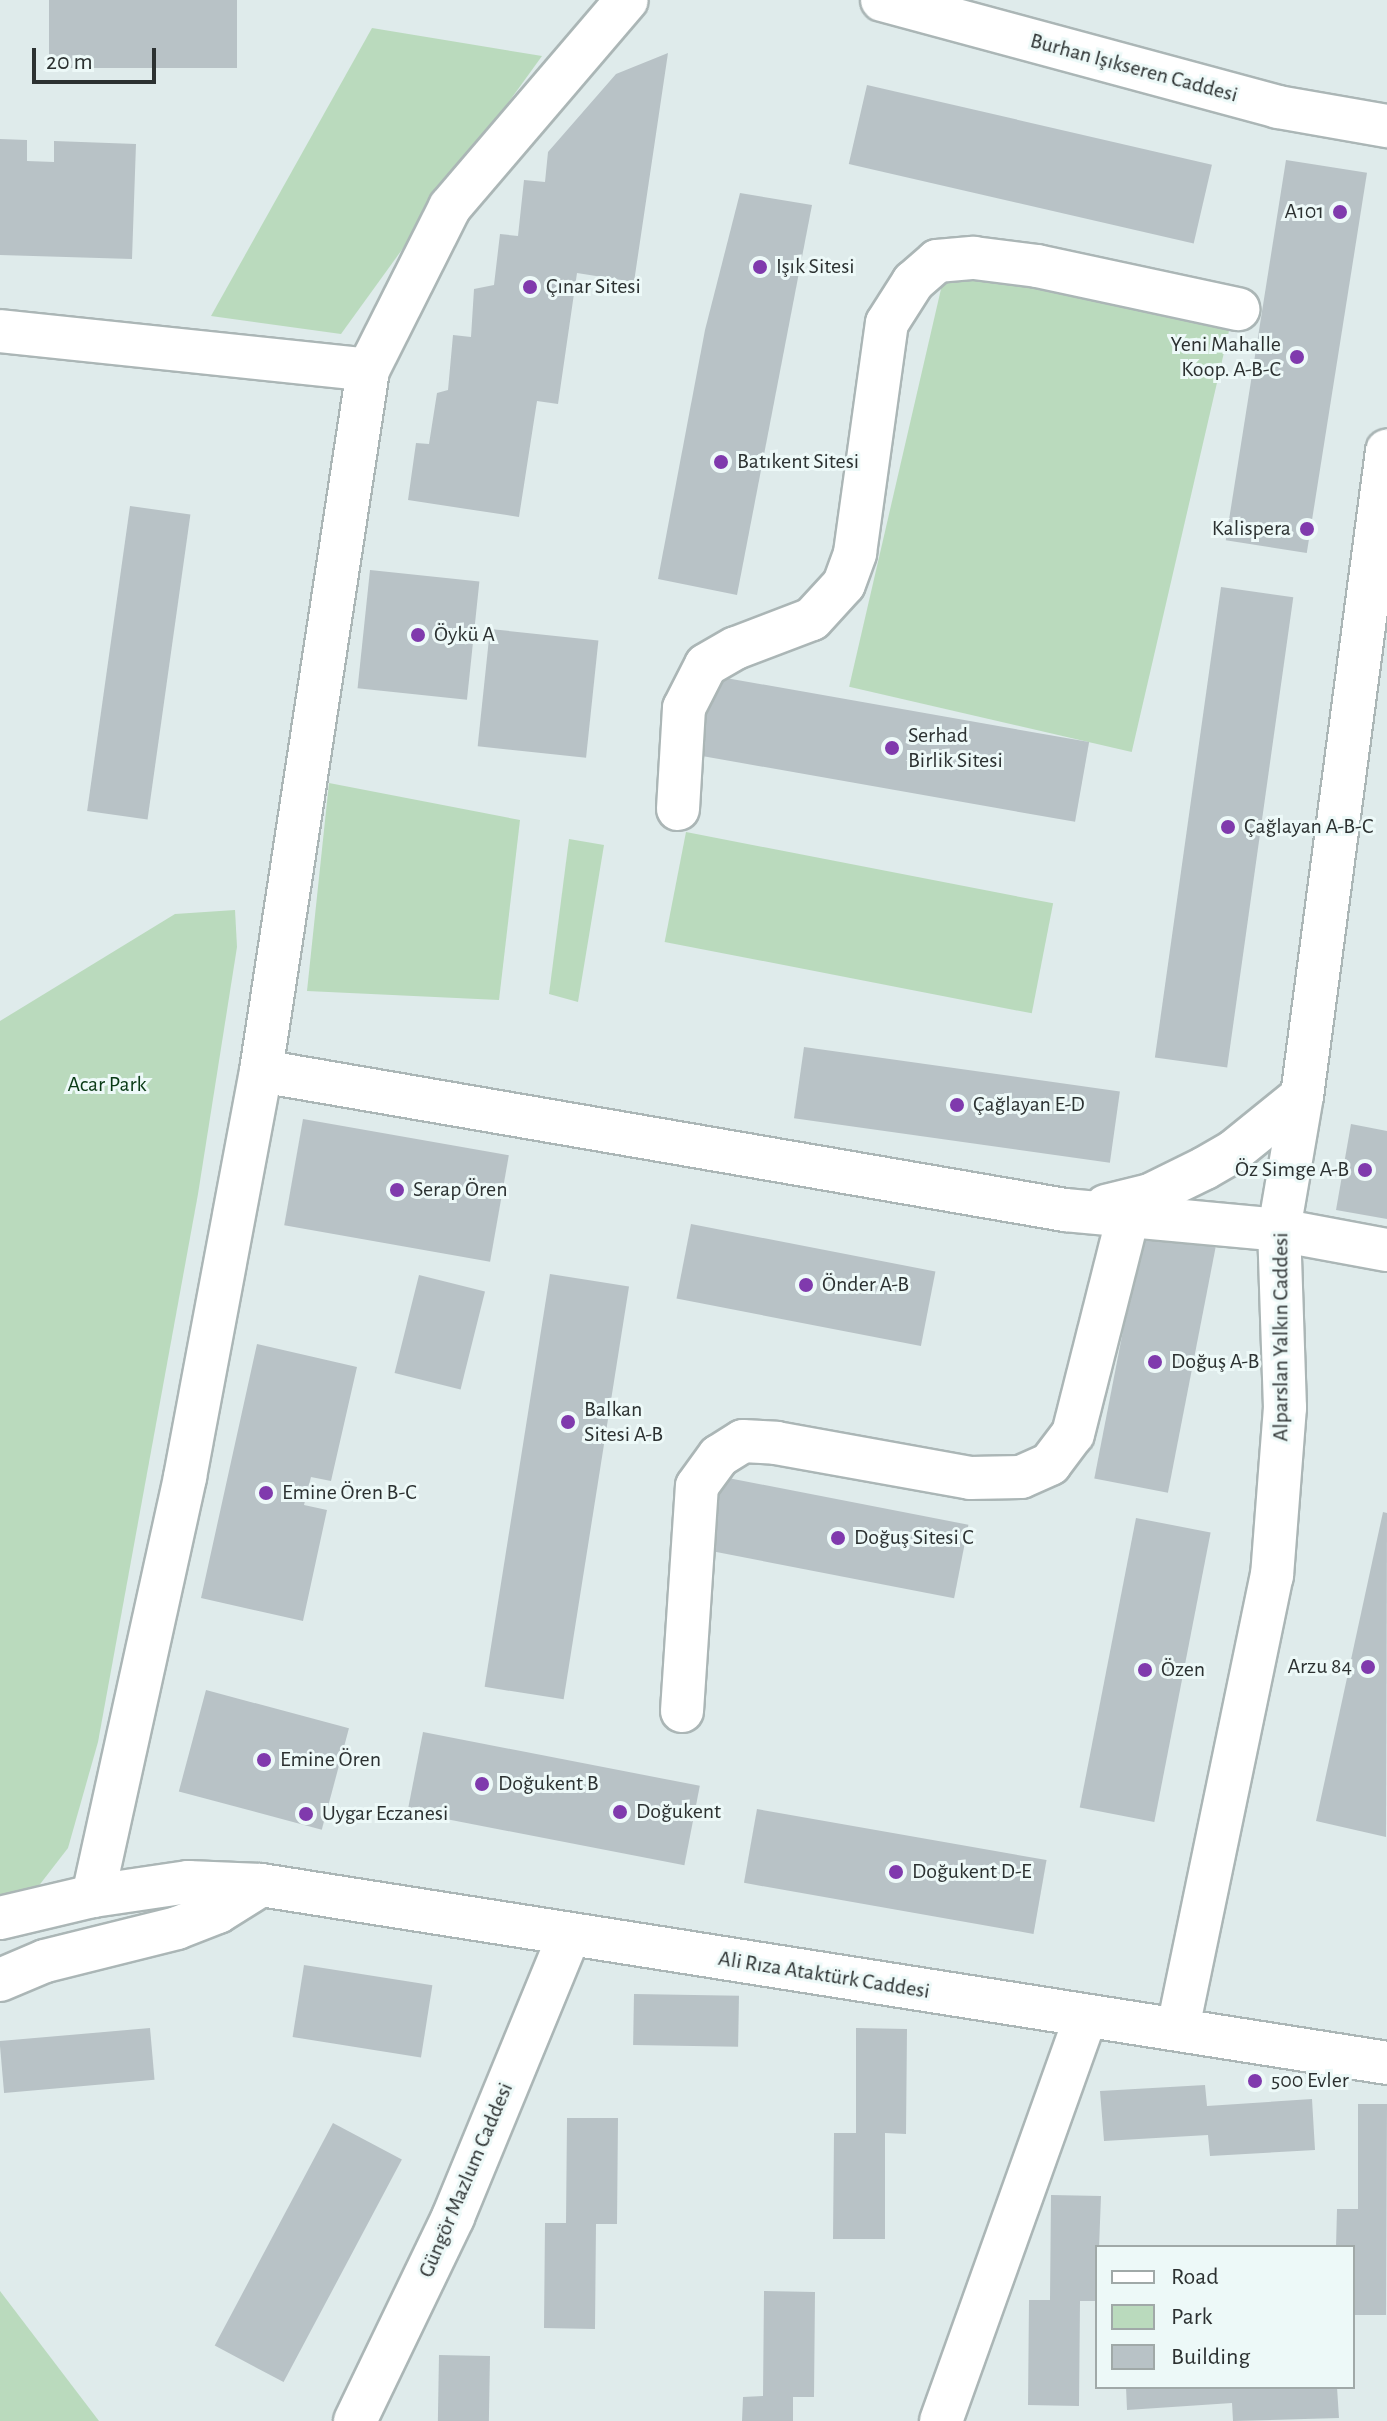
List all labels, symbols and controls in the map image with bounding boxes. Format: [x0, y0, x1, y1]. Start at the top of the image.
street label: Burhan Işıkseren Caddesi [1027, 28, 1241, 108]
scale bar [36, 32, 160, 82]
text: 20 m [46, 50, 93, 74]
place label: A101 [1285, 199, 1324, 225]
marker: A101 [1331, 203, 1349, 221]
place label: Işık Sitesi [776, 254, 855, 280]
marker: Işık Sitesi [751, 258, 769, 276]
place label: Çınar Sitesi [546, 274, 641, 300]
marker: Çınar Sitesi [521, 278, 539, 296]
place label: Yeni Mahalle Koop. A-B-C [1170, 331, 1281, 382]
marker: Yeni Mahalle Koop. A-B-C [1288, 348, 1306, 366]
place label: Batıkent Sitesi [737, 449, 859, 475]
marker: Batıkent Sitesi [712, 453, 730, 471]
place label: Kalispera [1212, 516, 1291, 542]
marker: Kalispera [1298, 520, 1316, 538]
place label: Öykü A [434, 622, 495, 648]
marker: Öykü A [409, 626, 427, 644]
place label: Serhad Birlik Sitesi [908, 722, 1003, 774]
marker: Serhad Birlik Sitesi [883, 739, 901, 757]
place label: Çağlayan A-B-C [1244, 814, 1373, 840]
marker: Çağlayan A-B-C [1219, 818, 1237, 836]
park label: Acar Park [67, 1072, 147, 1098]
place label: Çağlayan E-D [973, 1092, 1085, 1118]
marker: Çağlayan E-D [948, 1096, 966, 1114]
place label: Öz Simge A-B [1235, 1157, 1349, 1183]
marker: Öz Simge A-B [1356, 1161, 1374, 1179]
place label: Serap Ören [413, 1177, 508, 1203]
marker: Serap Ören [388, 1181, 406, 1199]
street label: Alparslan Yalkın Caddesi [1268, 1232, 1294, 1442]
place label: Önder A-B [822, 1272, 909, 1298]
marker: Önder A-B [797, 1276, 815, 1294]
place label: Doğuş A-B [1171, 1349, 1259, 1375]
marker: Doğuş A-B [1146, 1353, 1164, 1371]
place label: Balkan Sitesi A-B [584, 1396, 663, 1448]
marker: Balkan Sitesi A-B [559, 1413, 577, 1431]
place label: Emine Ören B-C [282, 1480, 417, 1506]
marker: Emine Ören B-C [257, 1484, 275, 1502]
place label: Doğuş Sitesi C [854, 1525, 974, 1551]
marker: Doğuş Sitesi C [829, 1529, 847, 1547]
place label: Arzu 84 [1287, 1654, 1352, 1680]
place label: Özen [1161, 1657, 1205, 1683]
marker: Arzu 84 [1359, 1658, 1377, 1676]
marker: Özen [1136, 1661, 1154, 1679]
place label: Emine Ören [280, 1747, 381, 1773]
marker: Emine Ören [255, 1751, 273, 1769]
place label: Doğukent B [498, 1771, 599, 1797]
marker: Doğukent B [473, 1775, 491, 1793]
place label: Doğukent [636, 1799, 721, 1825]
place label: Uygar Eczanesi [322, 1801, 448, 1827]
marker: Doğukent [611, 1803, 629, 1821]
marker: Uygar Eczanesi [297, 1805, 315, 1823]
place label: Doğukent D-E [912, 1859, 1032, 1885]
marker: Doğukent D-E [887, 1863, 905, 1881]
street label: Ali Rıza Ataktürk Caddesi [716, 1945, 932, 2005]
place label: 500 Evler [1271, 2068, 1349, 2094]
marker: 500 Evler [1246, 2072, 1264, 2090]
street label: Güngör Mazlum Caddesi [413, 2079, 519, 2281]
legend [1095, 2245, 1355, 2389]
text: Road [1171, 2265, 1219, 2289]
text: Park [1171, 2305, 1212, 2329]
text: Building [1171, 2345, 1250, 2369]

